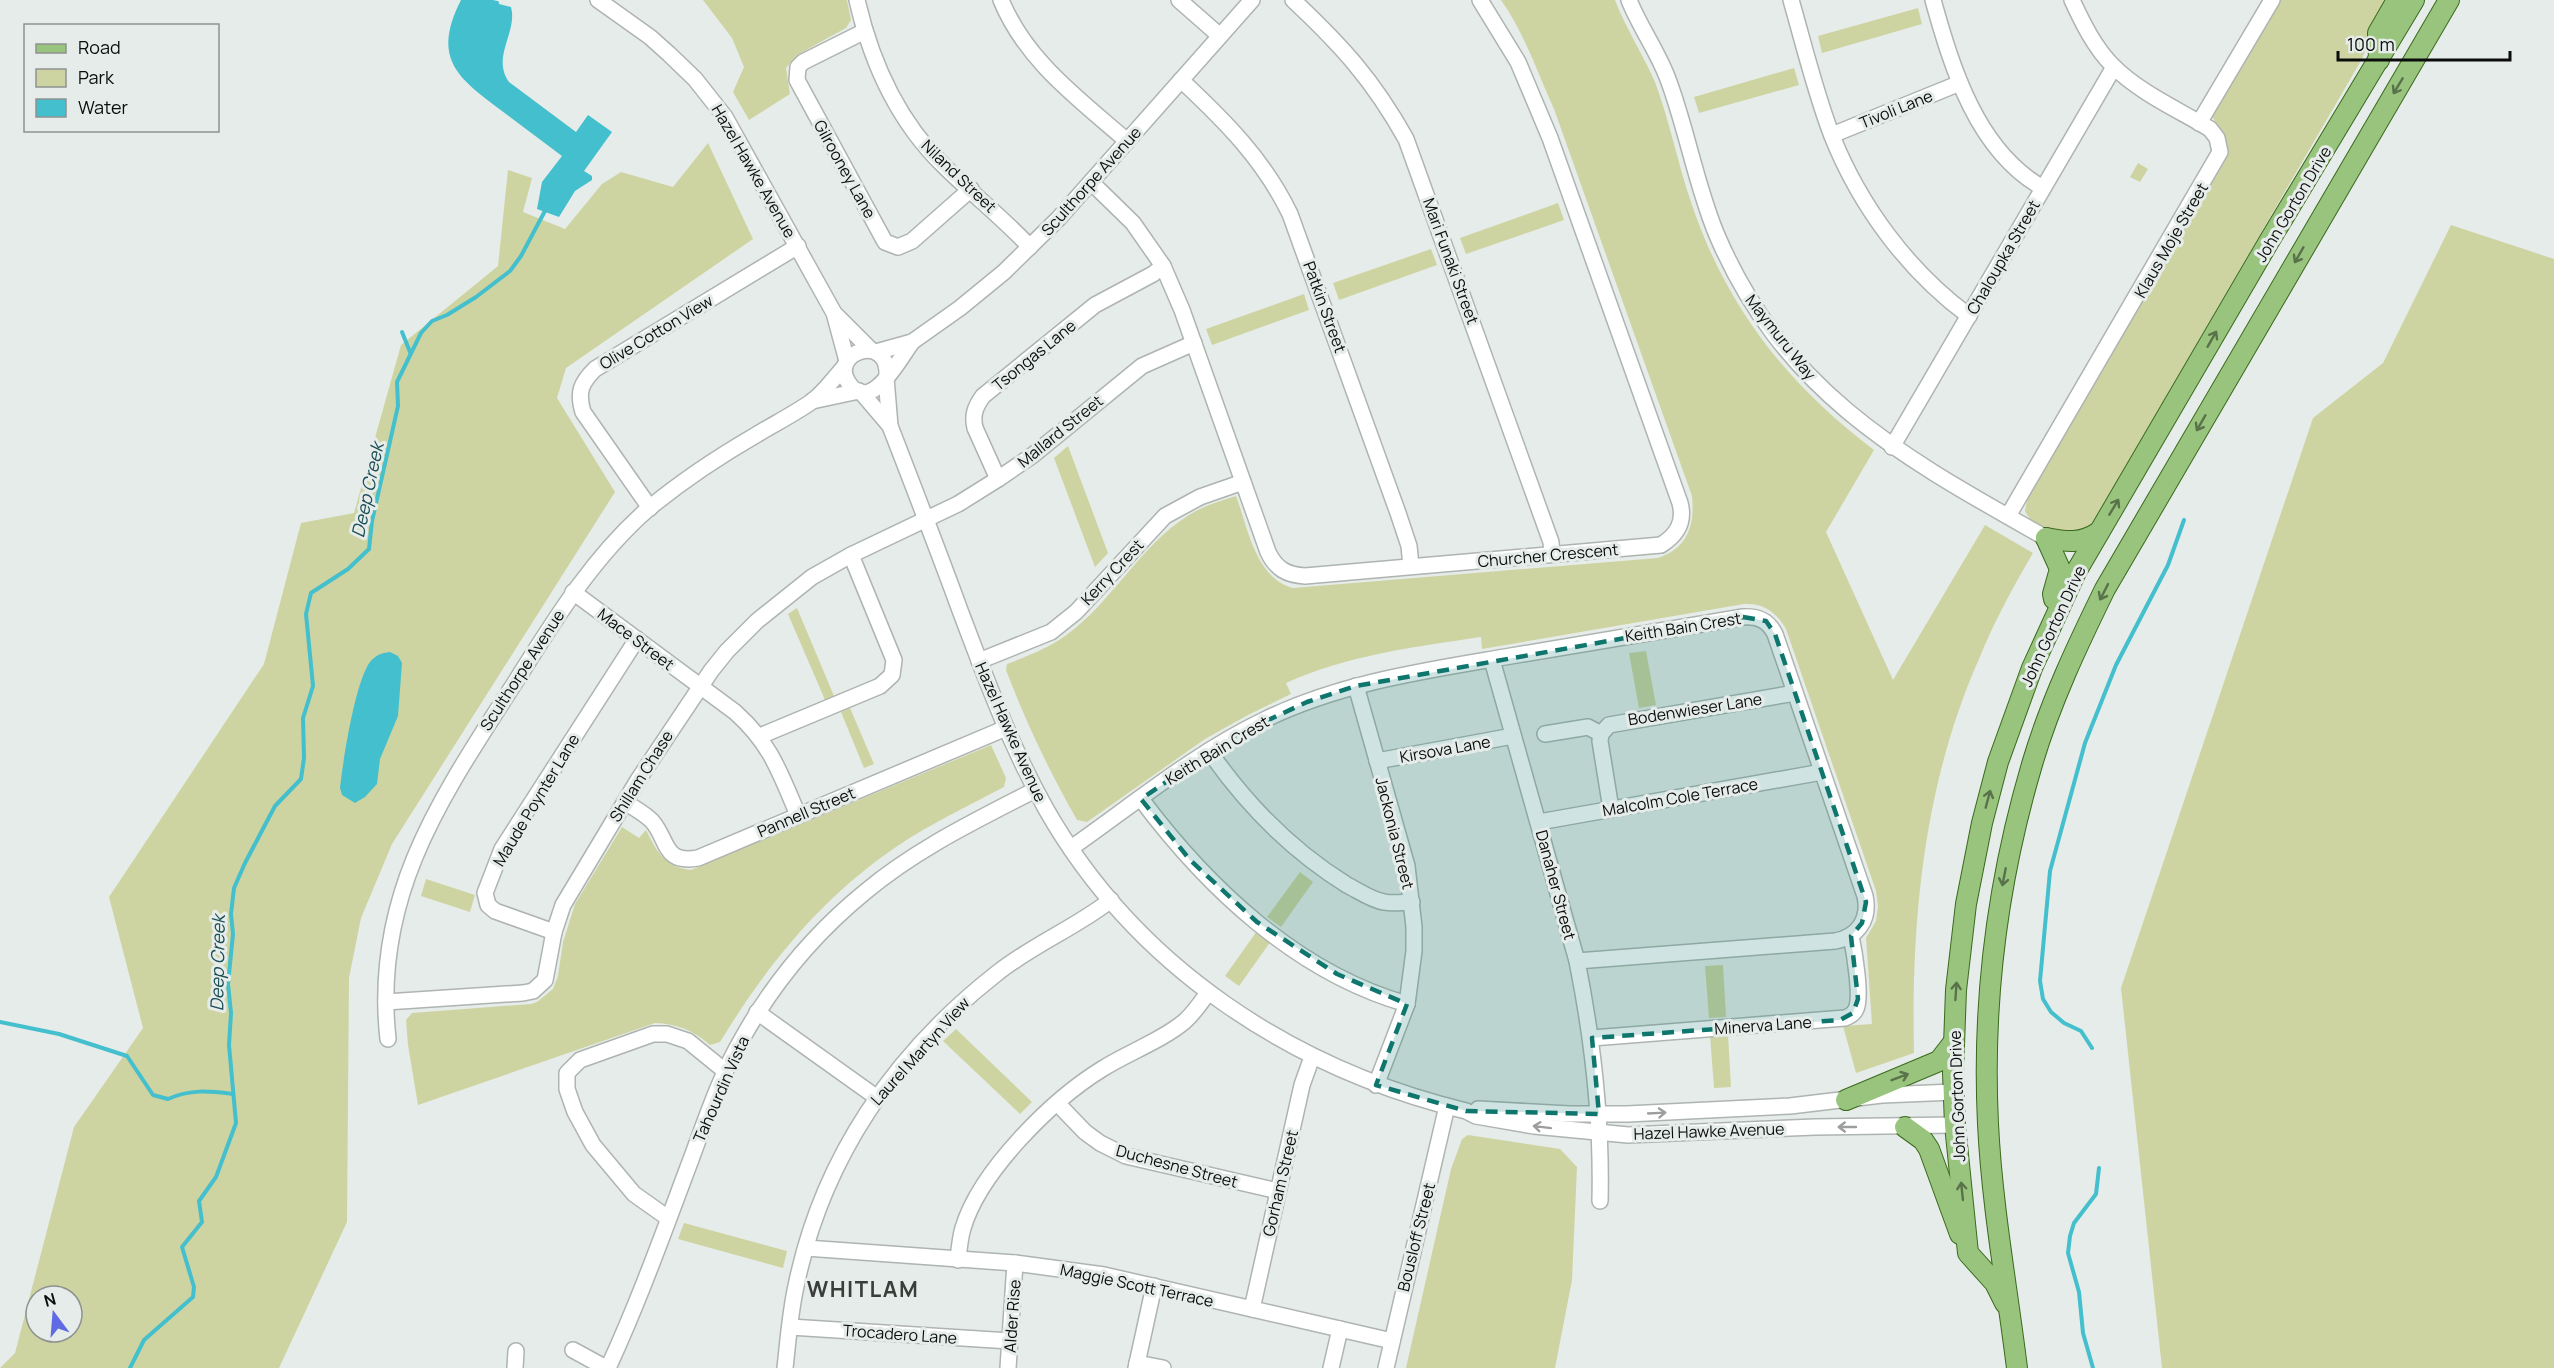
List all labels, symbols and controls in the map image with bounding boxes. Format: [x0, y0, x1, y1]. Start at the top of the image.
legend [24, 24, 219, 132]
scale bar [2338, 24, 2510, 62]
text: 100 m [2347, 32, 2395, 56]
text: Road [78, 35, 121, 59]
text: Park [78, 65, 115, 89]
one-way arrow [2392, 77, 2404, 94]
street label: Tivoli Lane [1856, 84, 1936, 134]
text: Water [78, 95, 128, 119]
street label: Hazel Hawke Avenue [707, 100, 801, 242]
street label: Gilrooney Lane [809, 116, 881, 222]
street label: Sculthorpe Avenue [1036, 122, 1146, 240]
street label: Niland Street [917, 135, 1001, 217]
street label: John Gorton Drive [2250, 142, 2336, 266]
street label: Klaus Moje Street [2129, 178, 2213, 302]
street label: Mari Funaki Street [1418, 195, 1484, 327]
street label: Chaloupka Street [1961, 196, 2045, 318]
one-way arrow [2293, 246, 2305, 263]
street label: Patkin Street [1298, 258, 1352, 356]
street label: Olive Cotton View [595, 289, 717, 375]
street label: Maymuru Way [1741, 290, 1822, 385]
street label: Tsongas Lane [988, 314, 1080, 396]
one-way arrow [2207, 331, 2219, 348]
street label: Mallard Street [1013, 390, 1107, 472]
one-way arrow [2195, 414, 2207, 431]
water label: Deep Creek [345, 437, 389, 540]
one-way arrow [2108, 499, 2120, 516]
street label: Kerry Crest [1076, 534, 1148, 610]
street label: Churcher Crescent [1477, 538, 1619, 572]
street label: John Gorton Drive [2015, 562, 2091, 690]
one-way arrow [2098, 583, 2110, 600]
street label: Mace Street [593, 603, 679, 675]
street label: Sculthorpe Avenue [475, 605, 569, 735]
street label: Keith Bain Crest [1623, 607, 1743, 647]
street label: Hazel Hawke Avenue [970, 659, 1052, 805]
street label: Bodenwieser Lane [1626, 688, 1764, 730]
street label: Keith Bain Crest [1161, 710, 1273, 790]
street label: Shillam Chase [604, 726, 678, 826]
street label: Maude Poynter Lane [488, 730, 584, 870]
street label: Kirsova Lane [1398, 730, 1492, 768]
street label: Malcolm Cole Terrace [1601, 772, 1759, 822]
street label: Jackonia Street [1370, 775, 1420, 891]
street label: Pannell Street [754, 782, 858, 842]
one-way arrow [1983, 790, 1995, 809]
street label: Danaher Street [1531, 828, 1581, 942]
one-way arrow [1998, 867, 2009, 886]
water label: Deep Creek [204, 912, 230, 1011]
one-way arrow [1951, 982, 1962, 1002]
street label: Laurel Martyn View [866, 992, 974, 1110]
street label: Minerva Lane [1714, 1011, 1812, 1039]
street label: John Gorton Drive [1944, 1030, 1970, 1162]
street label: Tahourdin Vista [688, 1032, 754, 1146]
one-way arrow [1890, 1070, 1909, 1081]
one-way arrow [1647, 1107, 1667, 1118]
street label: Hazel Hawke Avenue [1633, 1117, 1785, 1145]
one-way arrow [1532, 1121, 1552, 1132]
one-way arrow [1837, 1121, 1857, 1133]
street label: Gorham Street [1257, 1128, 1303, 1238]
street label: Duchesne Street [1114, 1139, 1240, 1193]
street label: Bousloff Street [1392, 1180, 1440, 1294]
one-way arrow [1956, 1181, 1967, 1201]
street label: Maggie Scott Terrace [1058, 1258, 1216, 1312]
district label: WHITLAM [807, 1274, 919, 1304]
street label: Alder Rise [998, 1279, 1026, 1353]
north arrow [24, 1284, 84, 1344]
text: N [41, 1287, 58, 1312]
street label: Trocadero Lane [842, 1319, 958, 1349]

